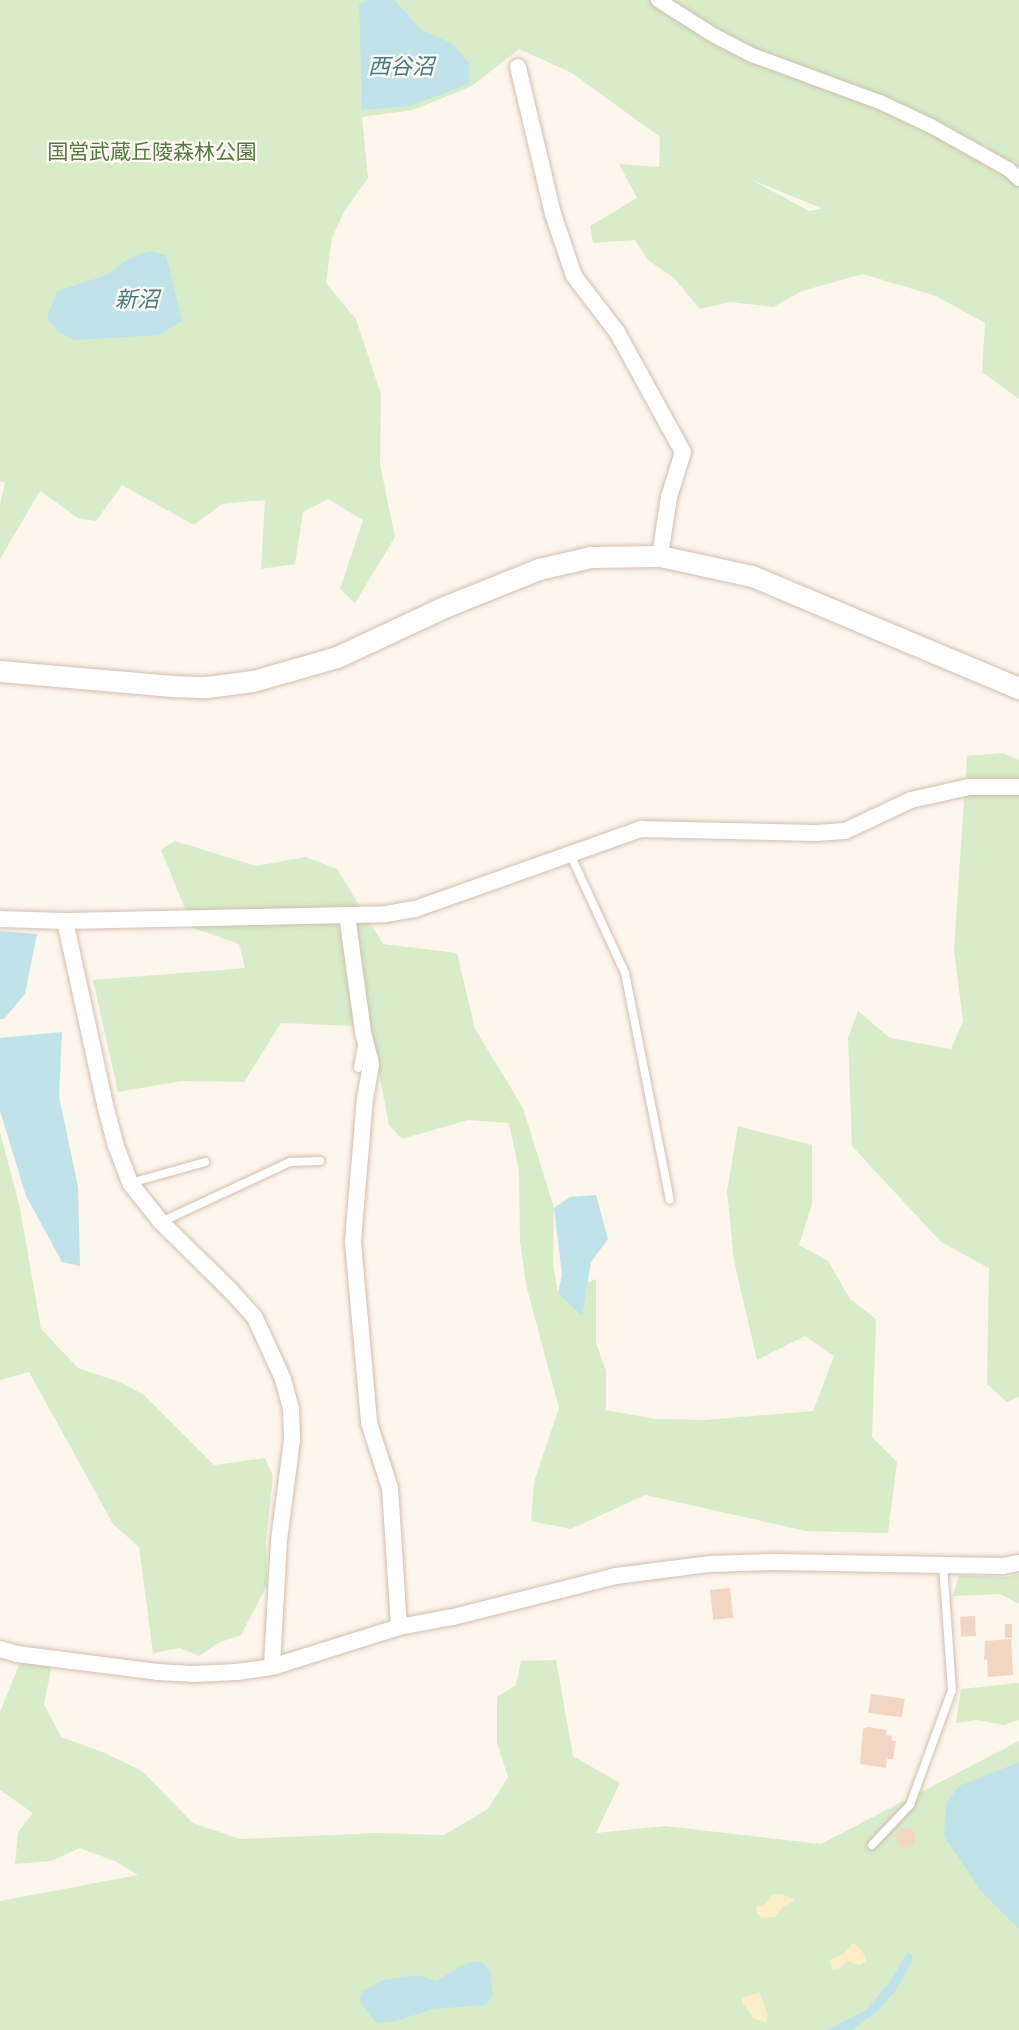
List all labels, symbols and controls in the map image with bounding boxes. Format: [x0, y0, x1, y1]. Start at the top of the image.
water label: 西谷沼 [368, 53, 434, 79]
park label: 国営武蔵丘陵森林公園 [47, 138, 257, 164]
water label: 新沼 [115, 286, 159, 312]

